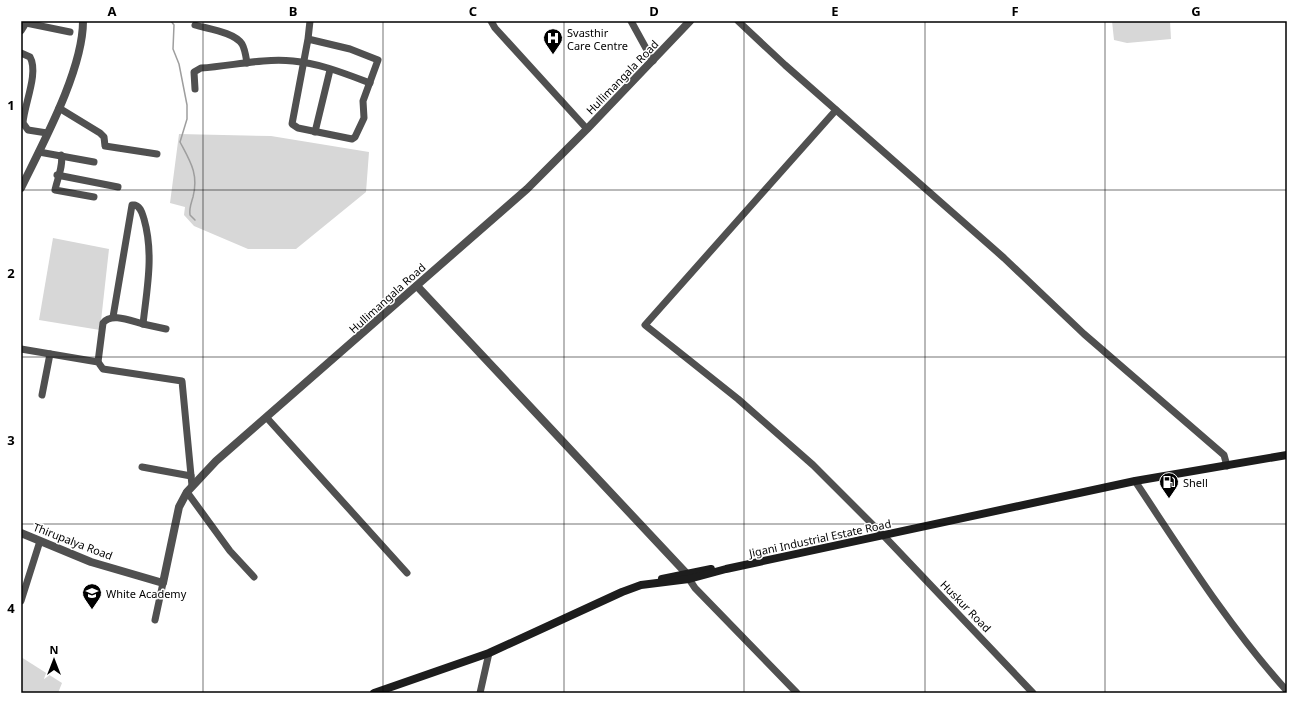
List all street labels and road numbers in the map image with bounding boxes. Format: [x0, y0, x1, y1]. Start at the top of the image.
street label: Hullimangala Road [583, 37, 661, 117]
street label: Hullimangala Road [346, 260, 428, 336]
street label: Jigani Industrial Estate Road [747, 516, 892, 561]
street label: Thirupalya Road [31, 519, 115, 563]
street label: Huskur Road [937, 577, 995, 635]

